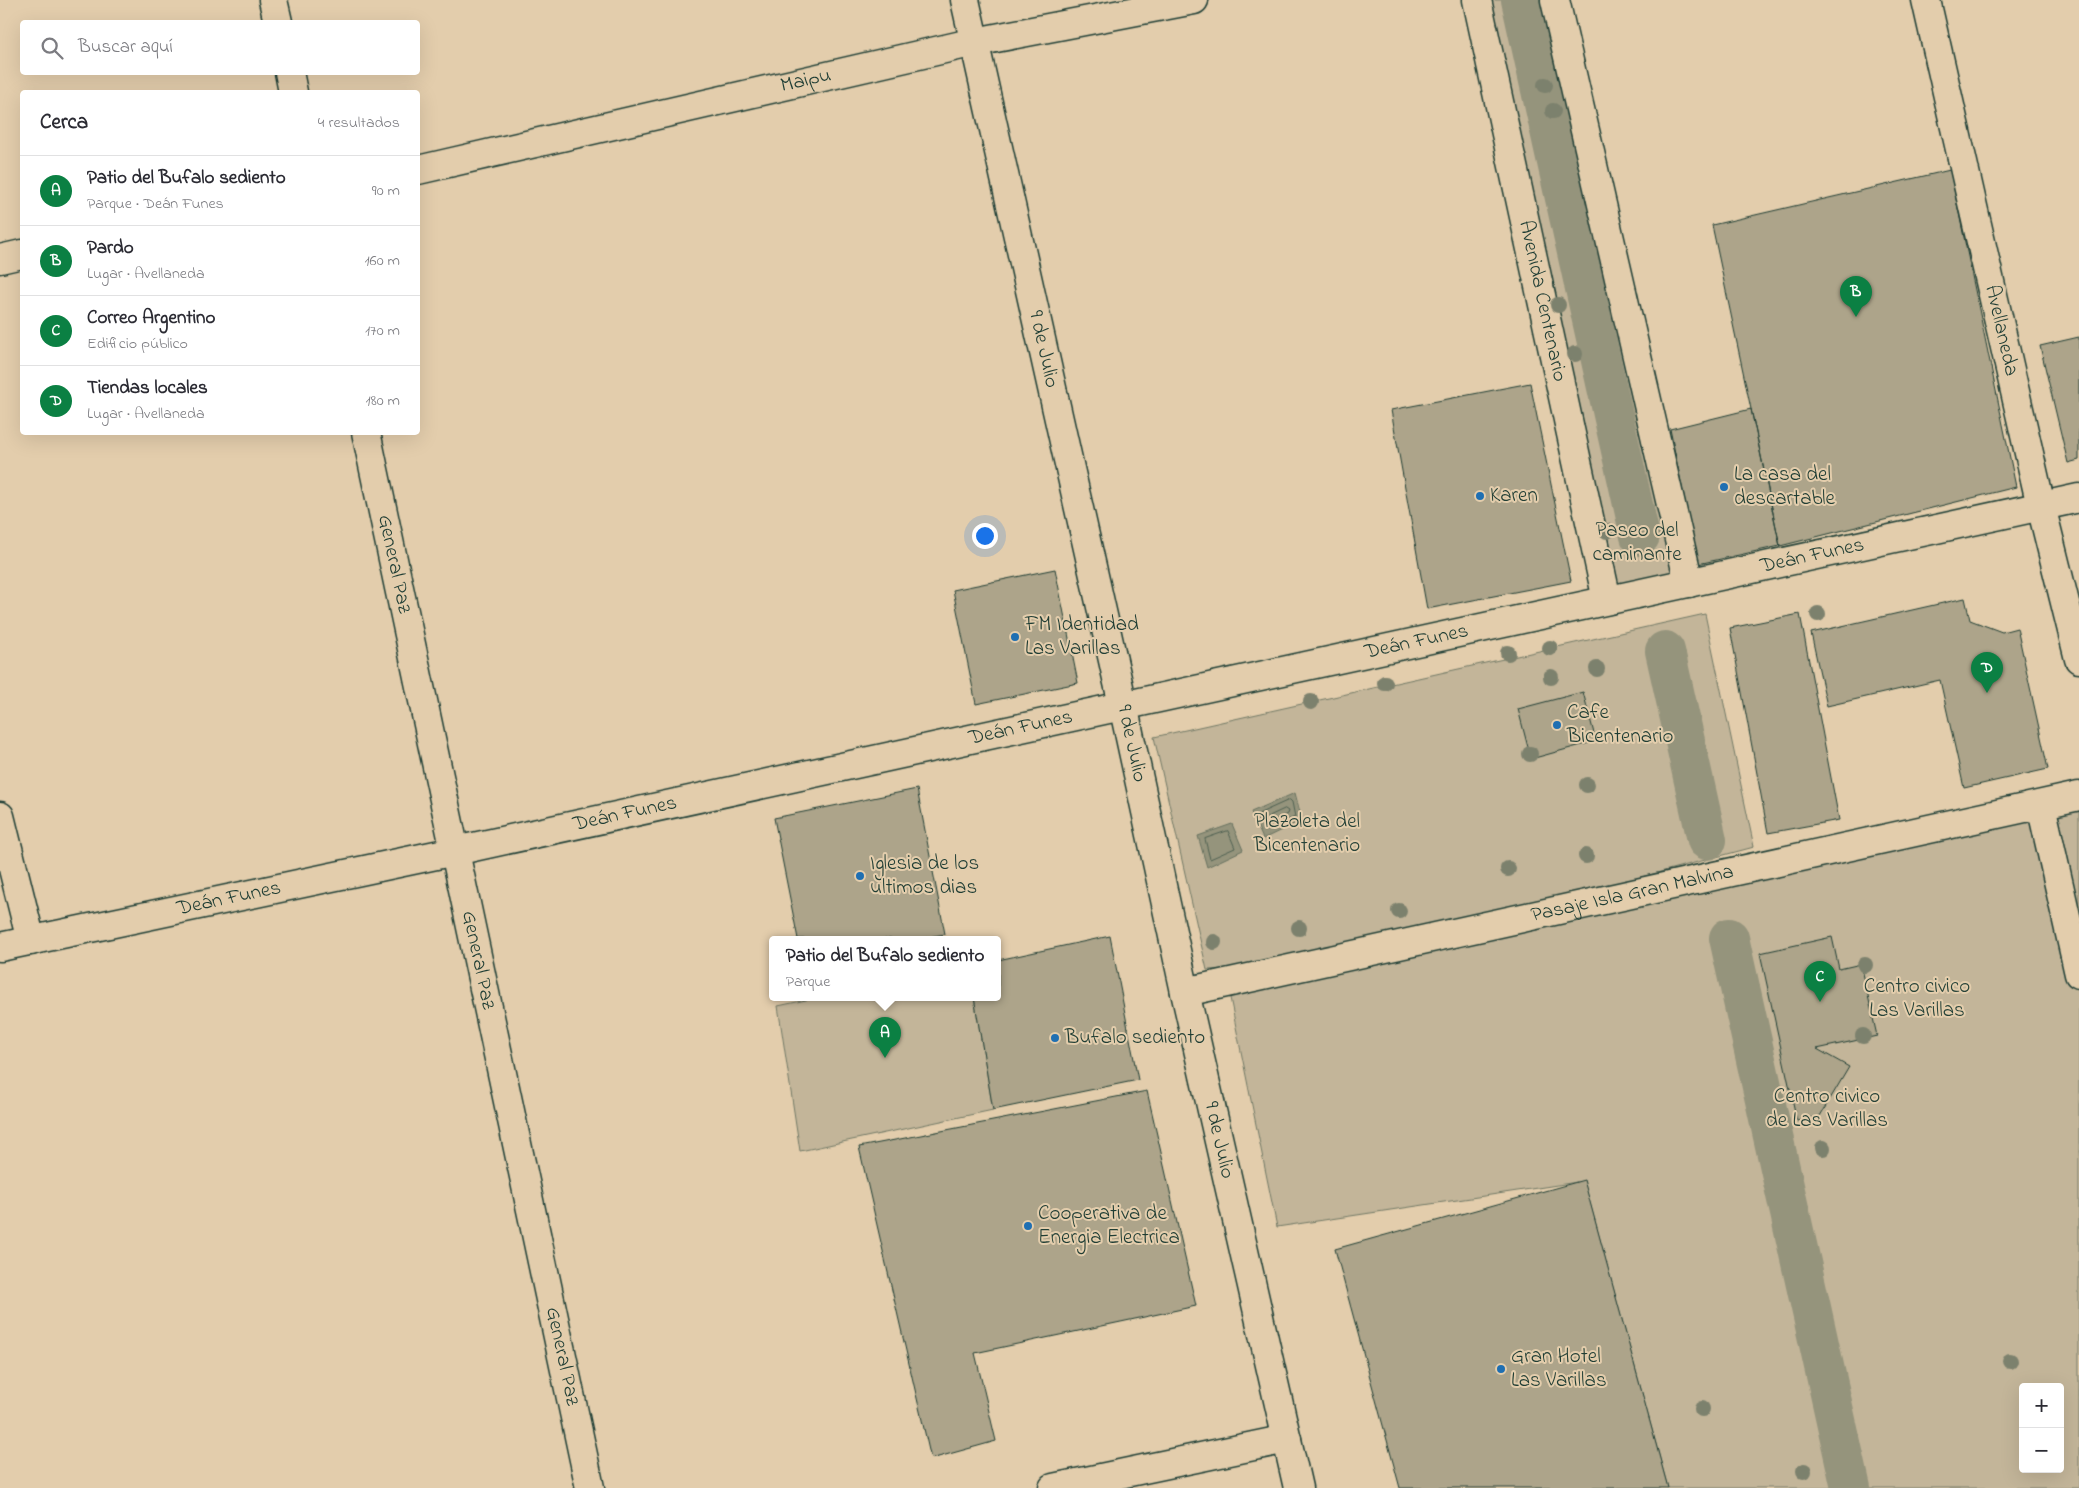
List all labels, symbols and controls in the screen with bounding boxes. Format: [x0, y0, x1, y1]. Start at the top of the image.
search box [20, 20, 420, 75]
icon: search [38, 34, 66, 62]
text: Buscar aquí [78, 34, 173, 61]
street label: Maipu [778, 60, 834, 101]
text: Cerca [40, 108, 88, 138]
text: 4 resultados [318, 111, 400, 135]
text: Patio del Bufalo sediento [87, 165, 286, 192]
text: A [51, 179, 61, 203]
text: 90 m [372, 179, 400, 203]
text: Parque · Deán Funes [87, 192, 224, 216]
street label: Avenida Centenario [1510, 218, 1574, 385]
text: Pardo [87, 235, 134, 262]
text: B [51, 249, 61, 273]
text: 160 m [365, 249, 400, 273]
text: Lugar · Avellaneda [87, 262, 205, 286]
pin: B [1840, 276, 1872, 317]
street label: Avellaneda [1976, 282, 2026, 379]
text: Correo Argentino [87, 305, 215, 332]
street label: 9 de Julio [1020, 308, 1067, 391]
text: C [52, 319, 60, 343]
text: 170 m [365, 319, 400, 343]
text: Edificio público [87, 332, 188, 356]
text: Tiendas locales [87, 375, 208, 402]
text: D [50, 389, 62, 413]
text: 180 m [366, 389, 400, 413]
text: Lugar · Avellaneda [87, 402, 205, 426]
place label: La casa del descartable [1734, 460, 1835, 514]
place label: Karen [1490, 481, 1538, 511]
marker: La casa del descartable [1718, 481, 1730, 493]
marker: Karen [1474, 490, 1486, 502]
street label: General Paz [369, 512, 419, 616]
park label: Paseo del caminante [1592, 516, 1682, 570]
your location [972, 523, 998, 549]
street label: Deán Funes [1756, 530, 1867, 582]
place label: FM Identidad Las Varillas [1024, 610, 1139, 664]
street label: Deán Funes [1361, 616, 1471, 668]
marker: FM Identidad Las Varillas [1009, 631, 1021, 643]
pin: D [1971, 652, 2003, 693]
place label: Cafe Bicentenario [1566, 698, 1673, 752]
street label: Deán Funes [965, 702, 1076, 754]
street label: 9 de Julio [1108, 702, 1154, 785]
marker: Cafe Bicentenario [1551, 719, 1563, 731]
street label: Deán Funes [569, 788, 680, 840]
park label: Plazoleta del Bicentenario [1253, 807, 1360, 861]
place label: Iglesia de los ultimos dias [870, 849, 979, 903]
street label: Pasaje Isla Gran Malvina [1528, 857, 1737, 931]
marker: Iglesia de los ultimos dias [854, 870, 866, 882]
street label: Deán Funes [173, 873, 284, 924]
street label: General Paz [453, 908, 503, 1012]
popup [769, 936, 1001, 1001]
text: Patio del Bufalo sediento [786, 943, 984, 970]
pin: C [1804, 961, 1836, 1002]
text: Parque [786, 970, 831, 994]
park label: Centro civico Las Varillas [1864, 972, 1970, 1026]
pin: A [869, 1017, 901, 1058]
place label: Bufalo sediento [1064, 1023, 1205, 1053]
marker: Bufalo sediento [1049, 1032, 1061, 1044]
park label: Centro civico de Las Varillas [1766, 1082, 1888, 1136]
street label: 9 de Julio [1195, 1098, 1242, 1182]
place label: Cooperativa de Energia Electrica [1038, 1199, 1180, 1255]
marker: Cooperativa de Energia Electrica [1022, 1220, 1034, 1232]
street label: General Paz [537, 1304, 587, 1409]
place label: Gran Hotel Las Varillas [1511, 1342, 1607, 1396]
marker: Gran Hotel Las Varillas [1495, 1363, 1507, 1375]
map controls [2019, 1383, 2064, 1473]
button: + [2019, 1383, 2064, 1428]
button: − [2019, 1428, 2064, 1473]

